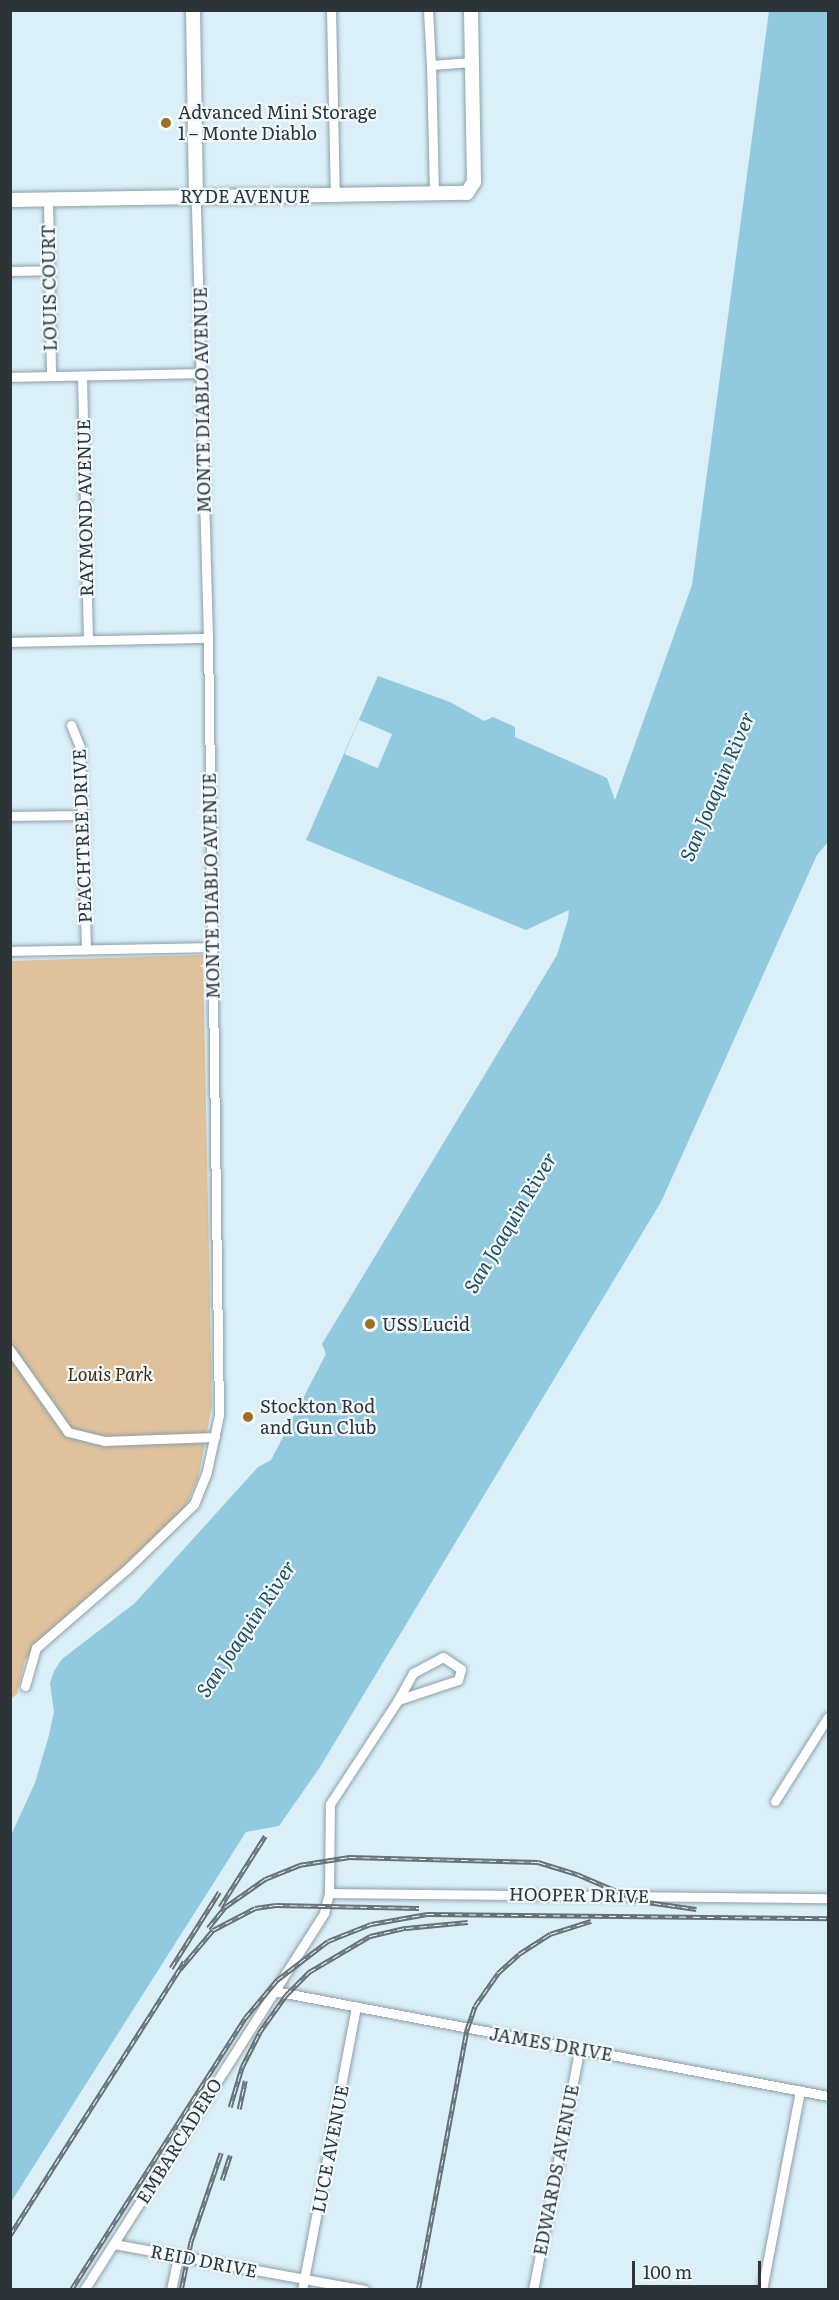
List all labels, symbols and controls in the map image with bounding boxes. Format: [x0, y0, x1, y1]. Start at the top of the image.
place label: Advanced Mini Storage 1 – Monte Diablo [178, 102, 377, 144]
marker: Advanced Mini Storage 1 – Monte Diablo [159, 116, 173, 130]
street label: RYDE AVENUE [180, 185, 310, 207]
street label: LOUIS COURT [37, 224, 61, 352]
street label: MONTE DIABLO AVENUE [189, 287, 215, 513]
street label: RAYMOND AVENUE [73, 419, 97, 597]
water label: San Joaquin River [674, 708, 758, 864]
street label: PEACHTREE DRIVE [68, 748, 96, 924]
street label: MONTE DIABLO AVENUE [198, 773, 224, 999]
water label: San Joaquin River [458, 1147, 560, 1297]
place label: USS Lucid [382, 1313, 470, 1335]
marker: USS Lucid [363, 1317, 377, 1331]
park label: Louis Park [67, 1363, 153, 1385]
place label: Stockton Rod and Gun Club [260, 1396, 377, 1438]
marker: Stockton Rod and Gun Club [241, 1410, 255, 1424]
water label: San Joaquin River [190, 1555, 300, 1701]
street label: HOOPER DRIVE [509, 1883, 649, 1907]
street label: JAMES DRIVE [488, 2023, 614, 2065]
street label: EMBARCADERO [132, 2074, 226, 2208]
street label: LUCE AVENUE [307, 2083, 353, 2215]
street label: EDWARDS AVENUE [529, 2083, 583, 2257]
street label: REID DRIVE [149, 2240, 259, 2282]
scale bar [635, 2249, 764, 2287]
text: 100 m [643, 2258, 692, 2285]

